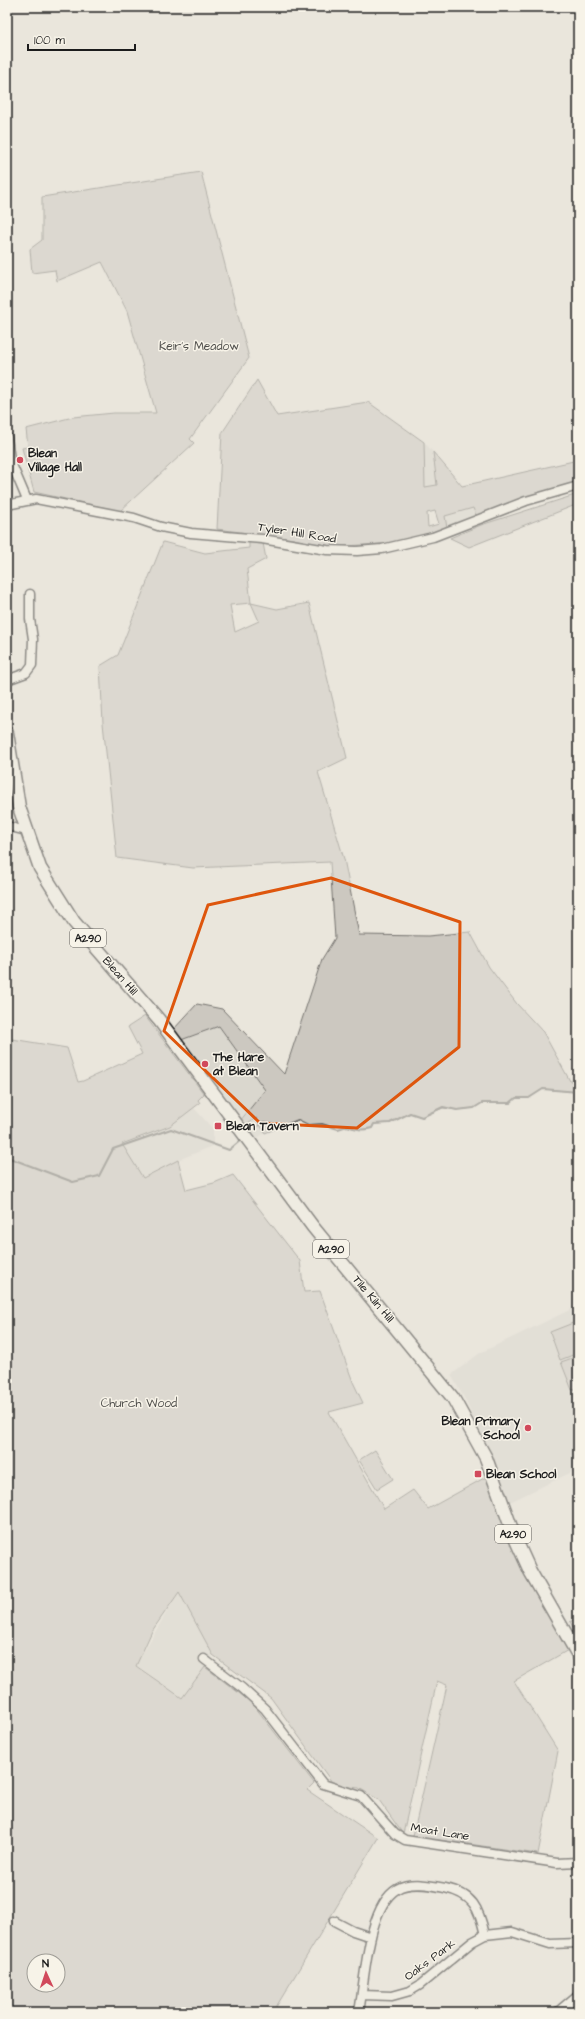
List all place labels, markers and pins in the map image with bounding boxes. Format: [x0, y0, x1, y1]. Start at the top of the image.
place label: Blean Village Hall [27, 445, 82, 478]
marker: Blean Village Hall [15, 455, 25, 465]
place label: The Hare at Blean [212, 1049, 265, 1080]
marker: The Hare at Blean [200, 1059, 210, 1069]
place label: Blean Tavern [226, 1118, 299, 1135]
marker: Blean Tavern [213, 1121, 223, 1131]
place label: Blean Primary School [441, 1413, 520, 1444]
marker: Blean Primary School [523, 1423, 533, 1433]
place label: Blean School [486, 1466, 557, 1483]
marker: Blean School [473, 1469, 483, 1479]

